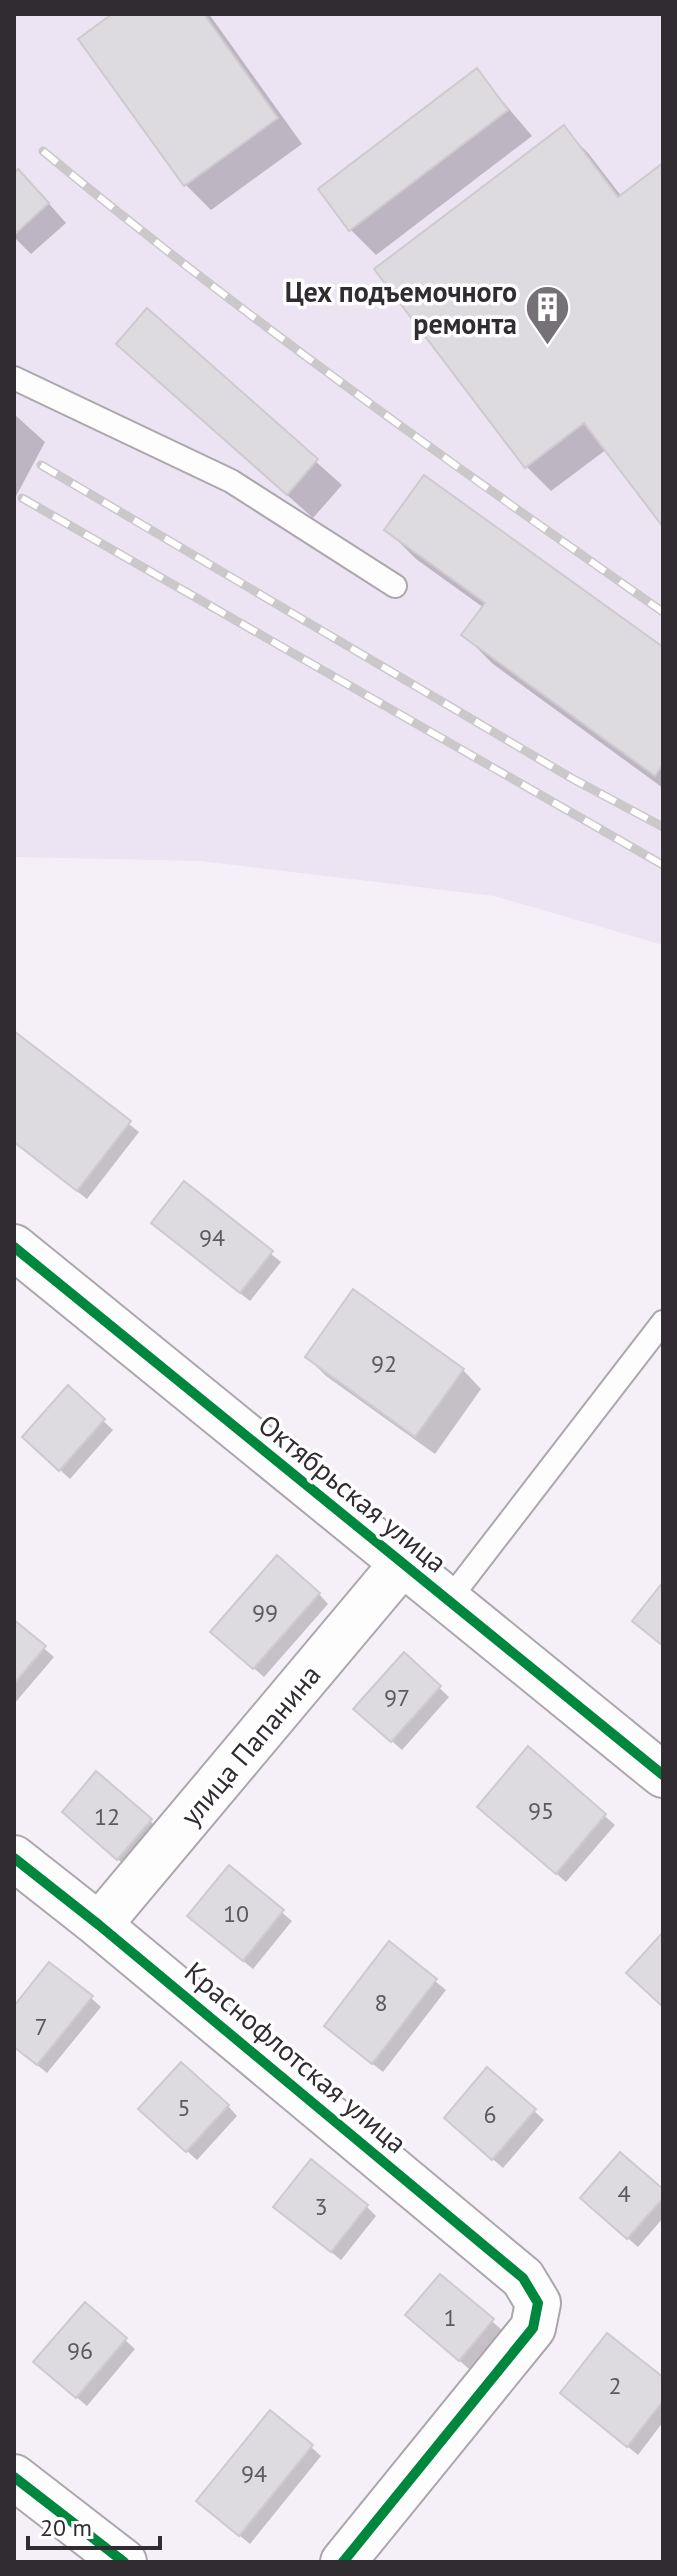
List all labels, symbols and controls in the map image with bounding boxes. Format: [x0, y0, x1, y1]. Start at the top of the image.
place label: Цех подъемочного ремонта [285, 273, 517, 342]
building icon: Цех подъемочного ремонта [524, 283, 572, 346]
house number: 94 [199, 1222, 225, 1253]
house number: 92 [371, 1348, 397, 1379]
street label: Октябрьская улица [251, 1406, 455, 1580]
house number: 99 [252, 1597, 278, 1628]
street label: улица Папанина [172, 1657, 328, 1833]
house number: 97 [384, 1682, 410, 1713]
house number: 95 [528, 1795, 554, 1826]
house number: 12 [94, 1801, 120, 1832]
house number: 10 [223, 1898, 249, 1929]
street label: Краснофлотская улица [177, 1953, 415, 2161]
house number: 8 [374, 1987, 388, 2018]
house number: 7 [34, 2011, 48, 2042]
house number: 5 [177, 2092, 191, 2123]
house number: 6 [483, 2099, 497, 2130]
house number: 4 [617, 2178, 631, 2209]
house number: 3 [314, 2191, 328, 2222]
house number: 1 [443, 2302, 457, 2333]
house number: 96 [67, 2335, 93, 2366]
house number: 2 [608, 2370, 622, 2401]
house number: 94 [241, 2458, 267, 2489]
scale bar [28, 2500, 160, 2550]
text: 20 m [40, 2512, 92, 2543]

